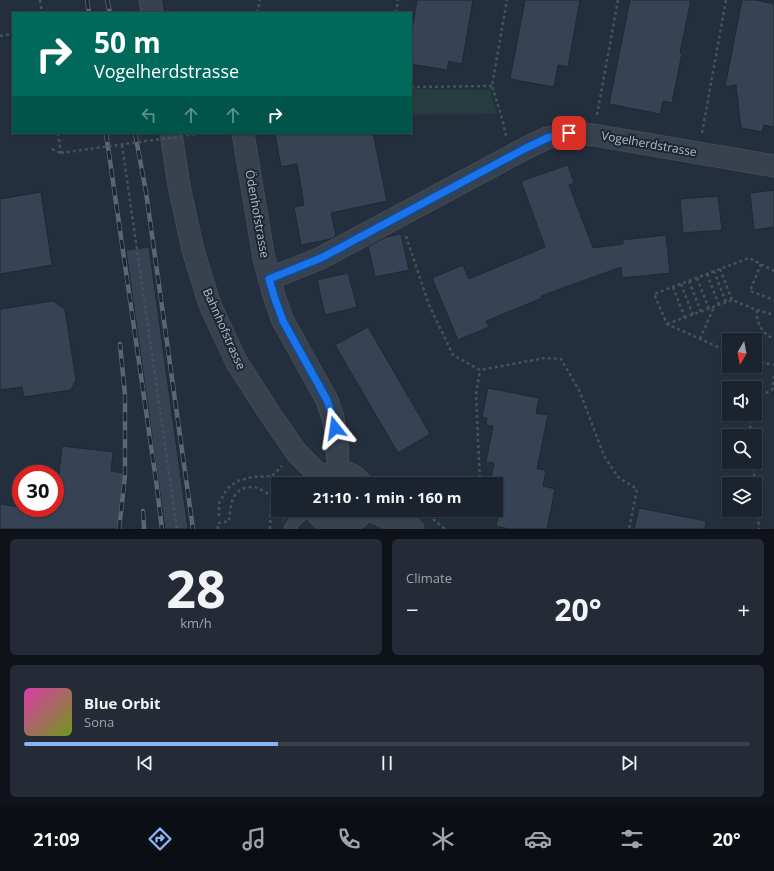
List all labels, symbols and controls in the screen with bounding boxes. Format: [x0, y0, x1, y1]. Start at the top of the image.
text: 50 m [94, 23, 161, 61]
icon: right [28, 28, 80, 80]
text: Vogelherdstrasse [94, 59, 239, 83]
icon: left [138, 104, 160, 126]
icon: ahead [180, 104, 202, 126]
icon: ahead [222, 104, 244, 126]
icon: right [264, 104, 286, 126]
pin [552, 116, 586, 150]
icon: arrive [558, 122, 580, 144]
street label: Vogelherdstrasse [600, 127, 698, 160]
street label: Ödenhofstrasse [241, 169, 274, 260]
street label: Bahnhofstrasse [199, 285, 250, 372]
north arrow [722, 333, 762, 373]
map controls [722, 333, 762, 517]
button: sound [722, 381, 762, 421]
position arrow [314, 407, 356, 449]
button: search [722, 429, 762, 469]
speed limit sign: 30 [12, 465, 64, 517]
button: layers [722, 477, 762, 517]
text: 21:10 · 1 min · 160 m [313, 487, 461, 507]
text: 28 [166, 552, 226, 623]
text: Climate [406, 569, 452, 587]
text: 20° [554, 589, 602, 630]
text: − [406, 594, 419, 624]
text: + [737, 594, 750, 624]
text: km/h [180, 614, 212, 632]
text: Blue Orbit [84, 693, 161, 713]
text: Sona [84, 713, 114, 731]
icon: previous [134, 752, 156, 774]
icon: pause [376, 752, 398, 774]
icon: next [618, 752, 640, 774]
icon: directions [146, 825, 174, 853]
icon: music [240, 825, 268, 853]
icon: phone [335, 825, 363, 853]
icon: climate [429, 825, 457, 853]
icon: car [524, 825, 552, 853]
icon: filters [618, 825, 646, 853]
text: 21:09 [33, 827, 80, 851]
text: 20° [712, 827, 741, 851]

